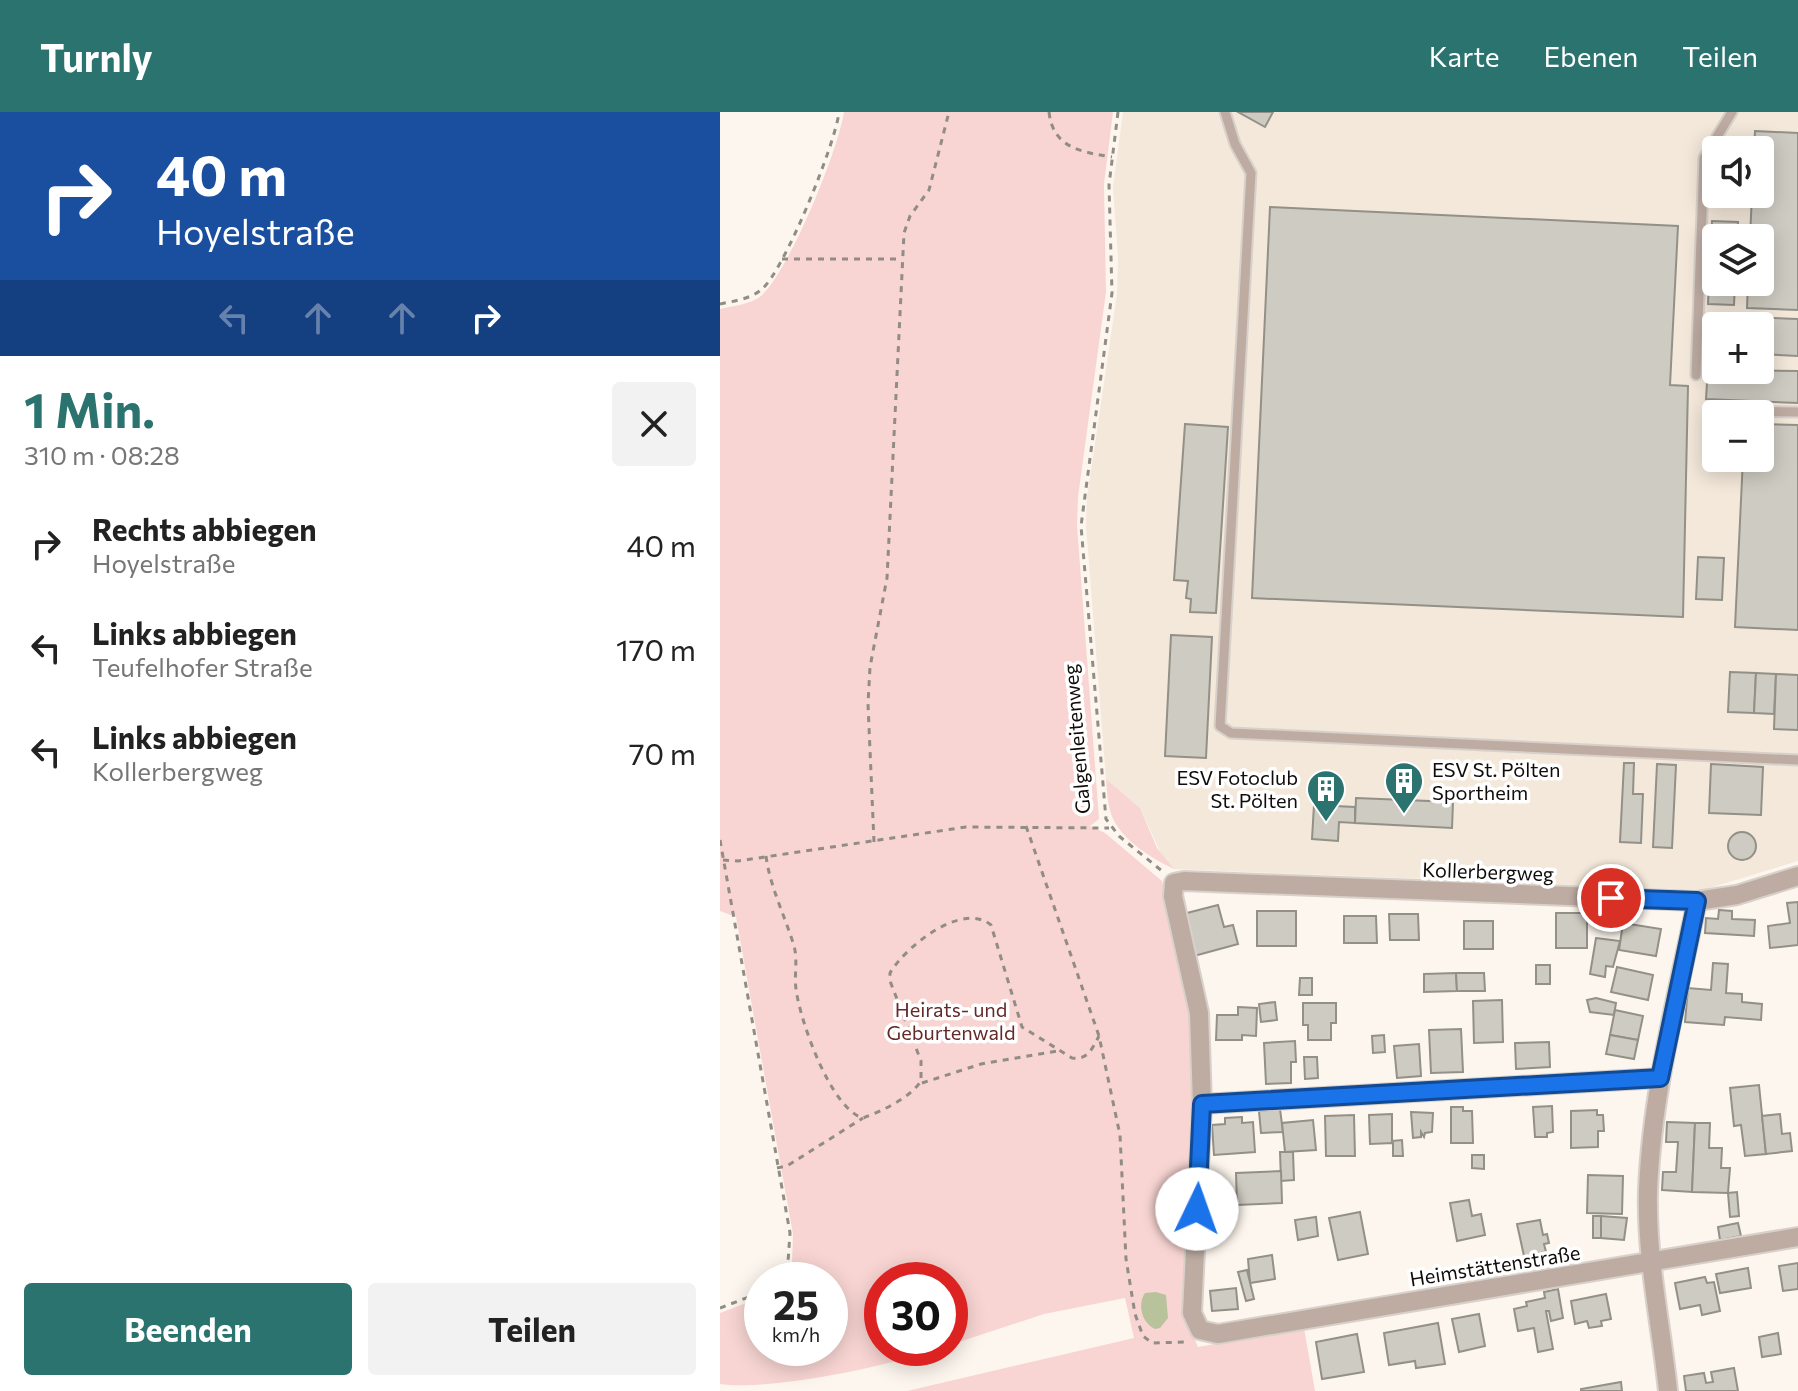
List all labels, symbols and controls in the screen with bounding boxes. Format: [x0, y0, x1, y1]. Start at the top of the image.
text: Turnly [40, 33, 153, 80]
text: Karte [1429, 39, 1500, 73]
text: Ebenen [1544, 39, 1638, 73]
text: Teilen [1682, 39, 1758, 73]
map controls [1702, 136, 1774, 472]
button: sound [1702, 136, 1774, 208]
text: 40 m [156, 139, 287, 208]
icon: right [24, 144, 128, 248]
text: Hoyelstraße [156, 208, 355, 252]
button: layers [1702, 224, 1774, 296]
icon: left [212, 296, 256, 340]
icon: ahead [296, 296, 340, 340]
icon: ahead [380, 296, 424, 340]
icon: right [464, 296, 508, 340]
button: + [1702, 312, 1774, 384]
text: 1 Min. [24, 379, 155, 438]
button: close [612, 382, 696, 466]
button: − [1702, 400, 1774, 472]
text: 310 m · 08:28 [24, 439, 180, 470]
text: Rechts abbiegen [92, 510, 317, 547]
icon: right [24, 522, 68, 566]
text: 40 m [627, 526, 696, 563]
text: Hoyelstraße [92, 547, 236, 578]
text: Links abbiegen [92, 614, 297, 651]
icon: left [24, 626, 68, 670]
text: 170 m [616, 630, 696, 667]
text: Teufelhofer Straße [92, 651, 313, 682]
street label: Galgenleitenweg [1057, 663, 1095, 815]
text: Links abbiegen [92, 718, 297, 755]
icon: left [24, 730, 68, 774]
text: 70 m [629, 734, 696, 771]
text: Kollerbergweg [92, 755, 263, 786]
place label: ESV St. Pölten Sportheim [1432, 757, 1560, 804]
building icon: ESV St. Pölten Sportheim [1383, 760, 1425, 815]
place label: ESV Fotoclub St. Pölten [1176, 765, 1298, 812]
building icon: ESV Fotoclub St. Pölten [1305, 768, 1347, 823]
street label: Kollerbergweg [1422, 857, 1554, 885]
pin [1577, 864, 1645, 932]
icon: arrive [1589, 876, 1633, 920]
park label: Heirats- und Geburtenwald [887, 997, 1015, 1044]
position arrow [1155, 1167, 1239, 1251]
street label: Heimstättenstraße [1408, 1240, 1582, 1290]
speed limit sign: 30 [864, 1262, 968, 1366]
text: 25 [773, 1279, 819, 1328]
button: Beenden [24, 1283, 352, 1375]
button: Teilen [368, 1283, 696, 1375]
text: km/h [772, 1322, 820, 1346]

